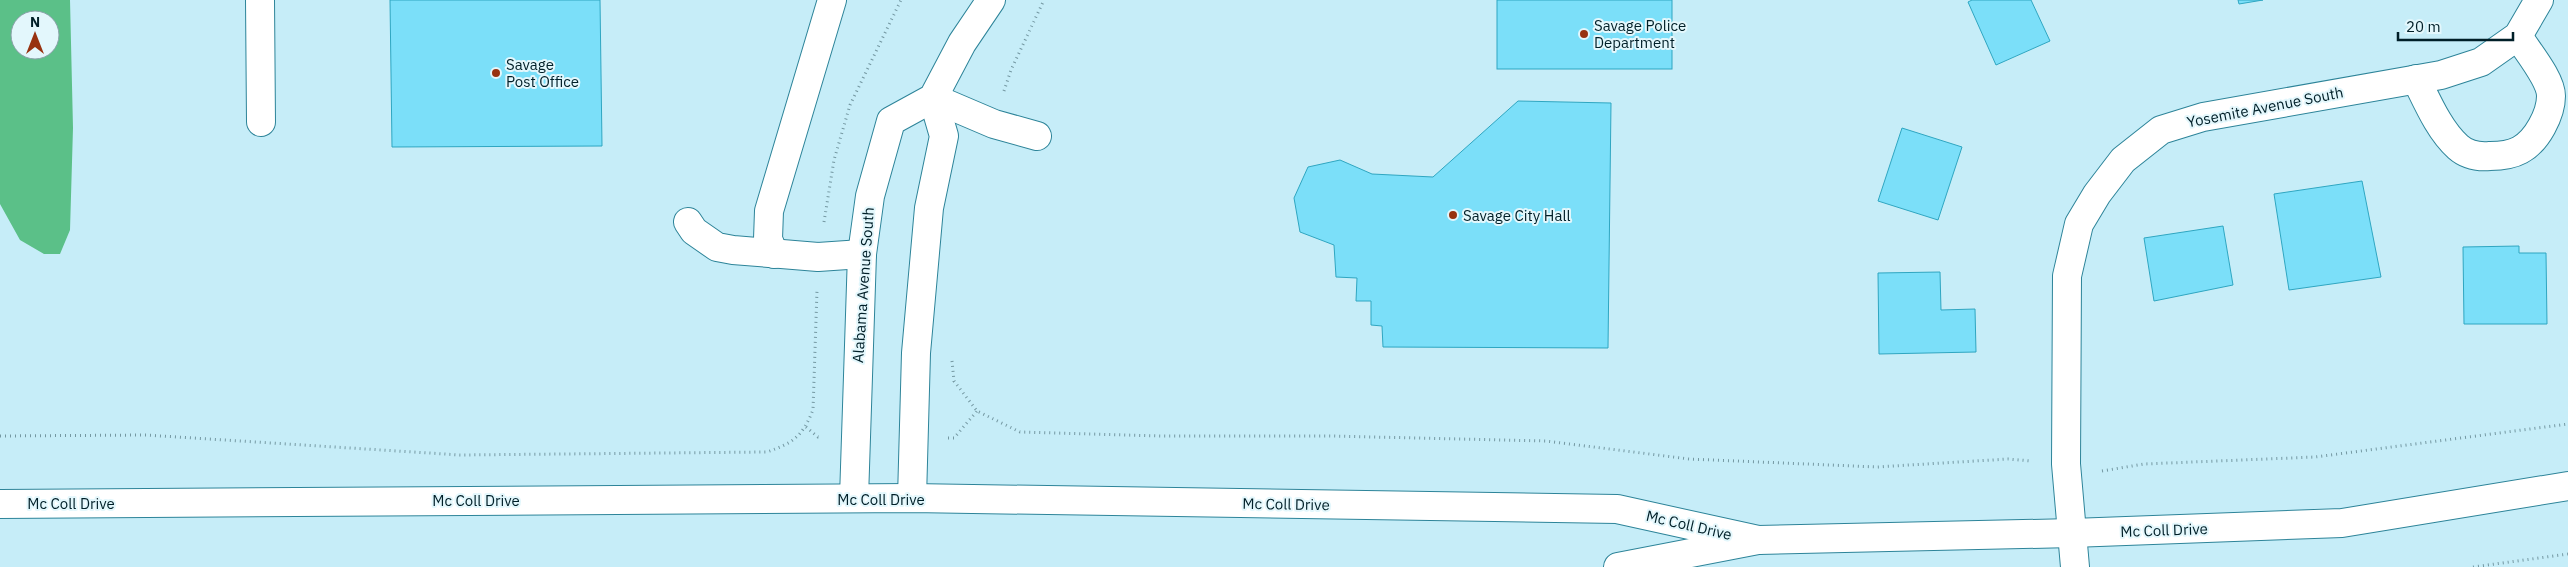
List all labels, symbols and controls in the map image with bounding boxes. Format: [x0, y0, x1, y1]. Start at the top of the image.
north arrow [10, 10, 60, 60]
scale bar [2398, 10, 2513, 42]
text: N [30, 13, 40, 31]
place label: Savage Police Department [1594, 16, 1686, 52]
text: 20 m [2406, 17, 2441, 36]
marker: Savage Police Department [1578, 28, 1590, 40]
place label: Savage Post Office [506, 55, 579, 91]
marker: Savage Post Office [490, 67, 502, 79]
street label: Yosemite Avenue South [2185, 83, 2345, 131]
street label: Alabama Avenue South [848, 206, 878, 364]
place label: Savage City Hall [1463, 206, 1571, 225]
marker: Savage City Hall [1447, 209, 1459, 221]
street label: Mc Coll Drive [837, 490, 925, 509]
street label: Mc Coll Drive [432, 491, 520, 510]
street label: Mc Coll Drive [27, 494, 115, 513]
street label: Mc Coll Drive [1242, 494, 1330, 514]
street label: Mc Coll Drive [1644, 506, 1734, 544]
street label: Mc Coll Drive [2120, 519, 2208, 541]

